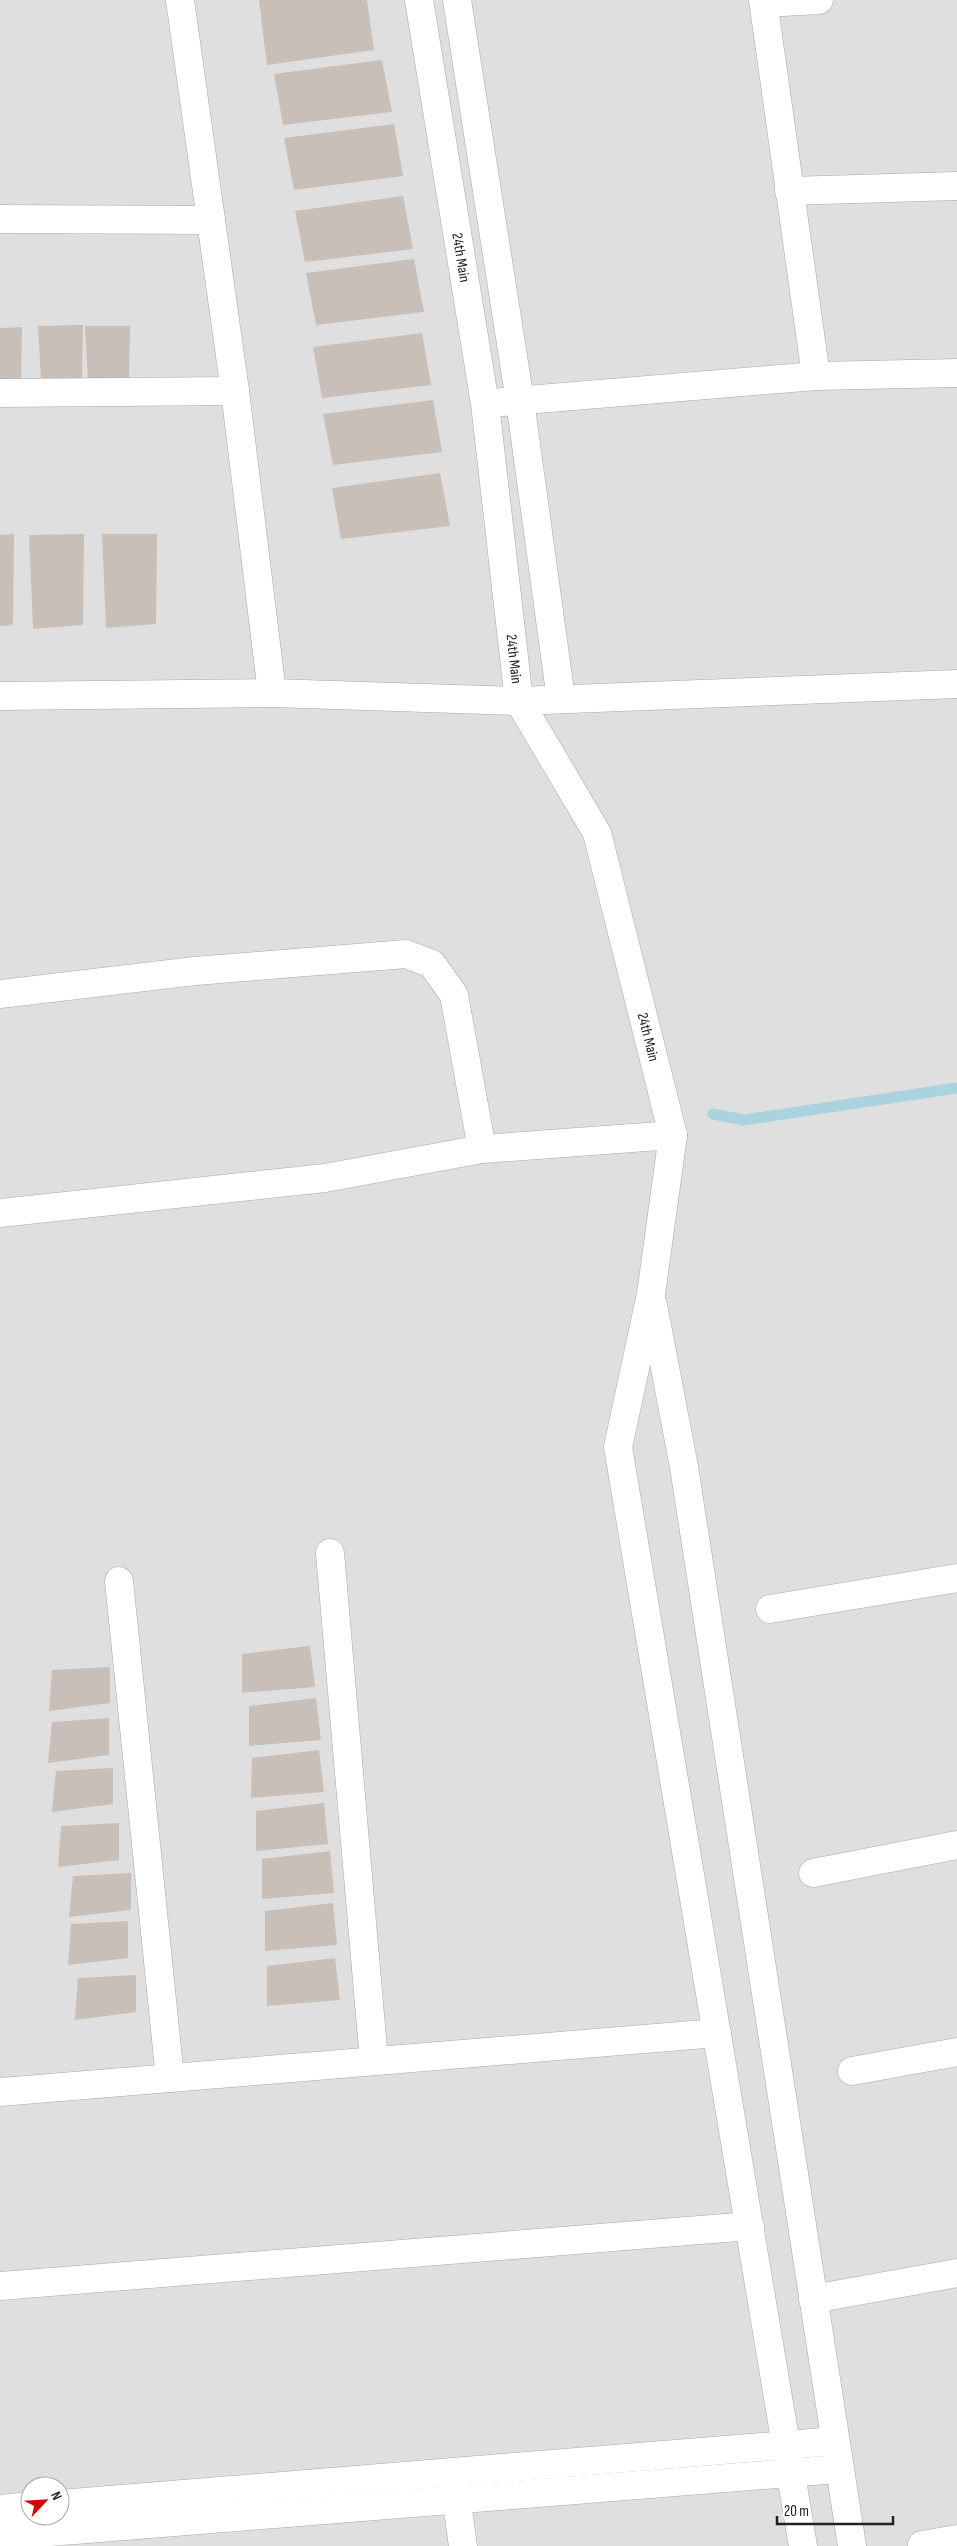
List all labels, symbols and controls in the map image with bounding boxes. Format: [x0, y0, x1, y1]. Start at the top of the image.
street label: 24th Main [448, 232, 474, 284]
street label: 24th Main [502, 633, 526, 685]
street label: 24th Main [633, 1011, 664, 1063]
north arrow [20, 2476, 70, 2526]
text: N [47, 2489, 66, 2503]
scale bar [777, 2494, 893, 2526]
text: 20 m [784, 2502, 809, 2521]

